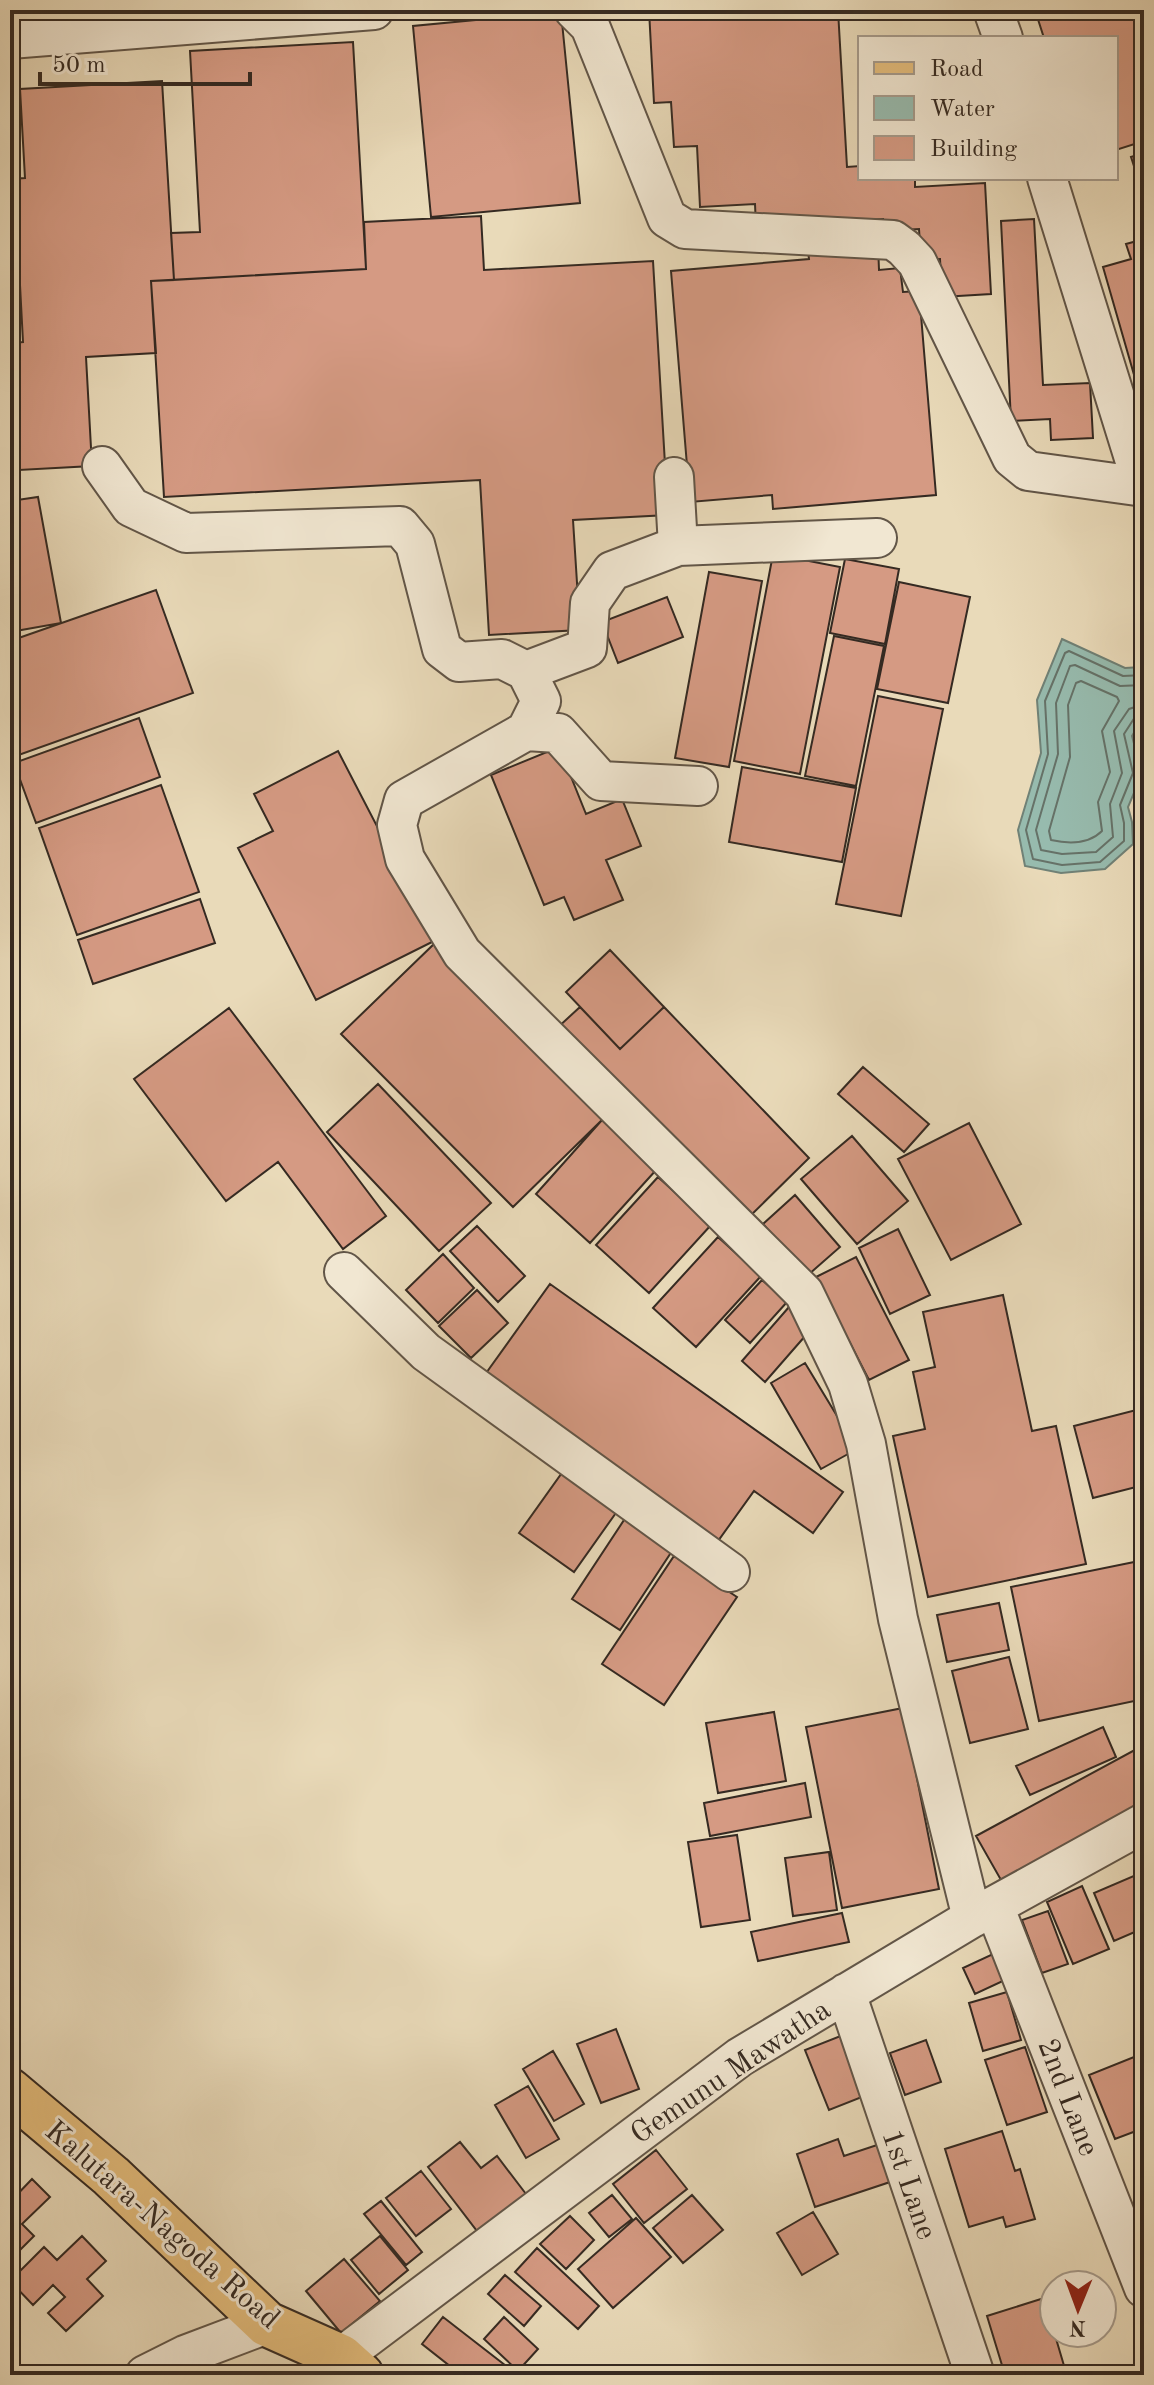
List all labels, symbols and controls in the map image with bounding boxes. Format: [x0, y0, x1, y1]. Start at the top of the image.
scale bar [40, 36, 250, 86]
legend [858, 36, 1118, 180]
text: 50 m [52, 54, 106, 78]
text: Road [930, 58, 983, 82]
text: Water [930, 98, 995, 122]
text: Building [930, 138, 1017, 162]
street label: Gemunu Mawatha [626, 1995, 837, 2150]
street label: 2nd Lane [1031, 2035, 1103, 2160]
street label: Kalutara-Nagoda Road [39, 2116, 285, 2335]
street label: 1st Lane [875, 2126, 941, 2244]
north arrow [1038, 2269, 1118, 2349]
text: N [1069, 2316, 1086, 2338]

